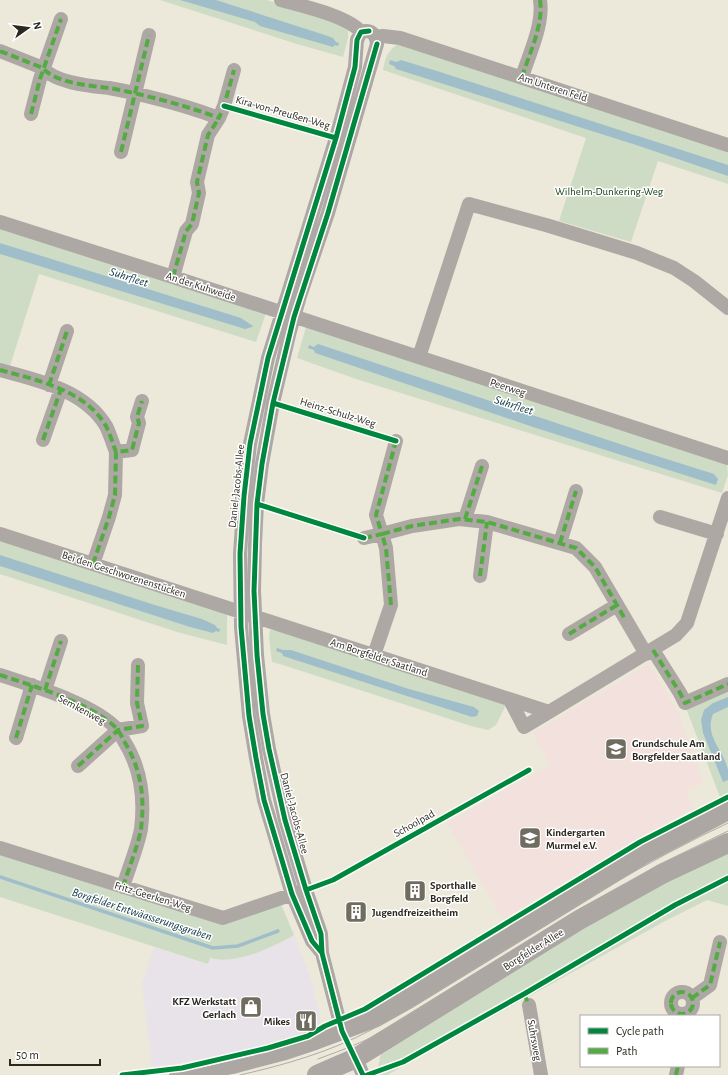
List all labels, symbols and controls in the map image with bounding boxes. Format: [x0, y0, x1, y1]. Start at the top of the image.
north arrow [8, 8, 48, 48]
text: N [31, 21, 43, 31]
street label: Am Unteren Feld [517, 71, 589, 104]
street label: Kira-von-Preußen-Weg [234, 94, 332, 131]
park label: Wilhelm-Dunkering-Weg [555, 186, 664, 197]
water label: Suhrfleet [108, 265, 150, 289]
street label: An der Kuhweide [165, 270, 237, 303]
street label: Peerweg [489, 377, 528, 399]
water label: Suhrfleet [493, 393, 535, 417]
street label: Heinz-Schulz-Weg [299, 396, 378, 429]
street label: Daniel-Jacobs-Allee [227, 444, 246, 528]
street label: Bei den Geschworenenstücken [61, 549, 187, 600]
street label: Am Borgfelder Saatland [329, 637, 429, 678]
street label: Semkenweg [56, 692, 108, 727]
school or university icon: Grundschule Am Borgfelder Saatland [603, 736, 629, 762]
place label: Grundschule Am Borgfelder Saatland [632, 738, 721, 762]
street label: Daniel-Jacobs-Allee [278, 771, 311, 855]
street label: Schoolpad [392, 808, 437, 839]
school or university icon: Kindergarten Murmel e.V. [517, 825, 543, 851]
place label: Kindergarten Murmel e.V. [546, 827, 605, 851]
building icon: Sporthalle Borgfeld [402, 878, 428, 904]
street label: Fritz-Geerken-Weg [113, 880, 193, 914]
place label: Sporthalle Borgfeld [430, 880, 476, 904]
water label: Borgfelder Entwäasserungsgraben [71, 886, 213, 942]
building icon: Jugendfreizeitheim [343, 899, 369, 925]
place label: Jugendfreizeitheim [372, 907, 458, 918]
street label: Borgfelder Allee [501, 926, 565, 972]
shop icon: KFZ Werkstatt Gerlach [238, 994, 264, 1020]
place label: KFZ Werkstatt Gerlach [172, 996, 236, 1020]
restaurant icon: Mikes [293, 1008, 319, 1034]
legend [580, 1015, 720, 1067]
place label: Mikes [264, 1016, 290, 1027]
street label: Suhrsweg [525, 1019, 544, 1062]
text: Cycle path [616, 1025, 664, 1038]
scale bar [10, 1041, 100, 1067]
text: Path [616, 1045, 638, 1057]
text: 50 m [16, 1049, 39, 1061]

